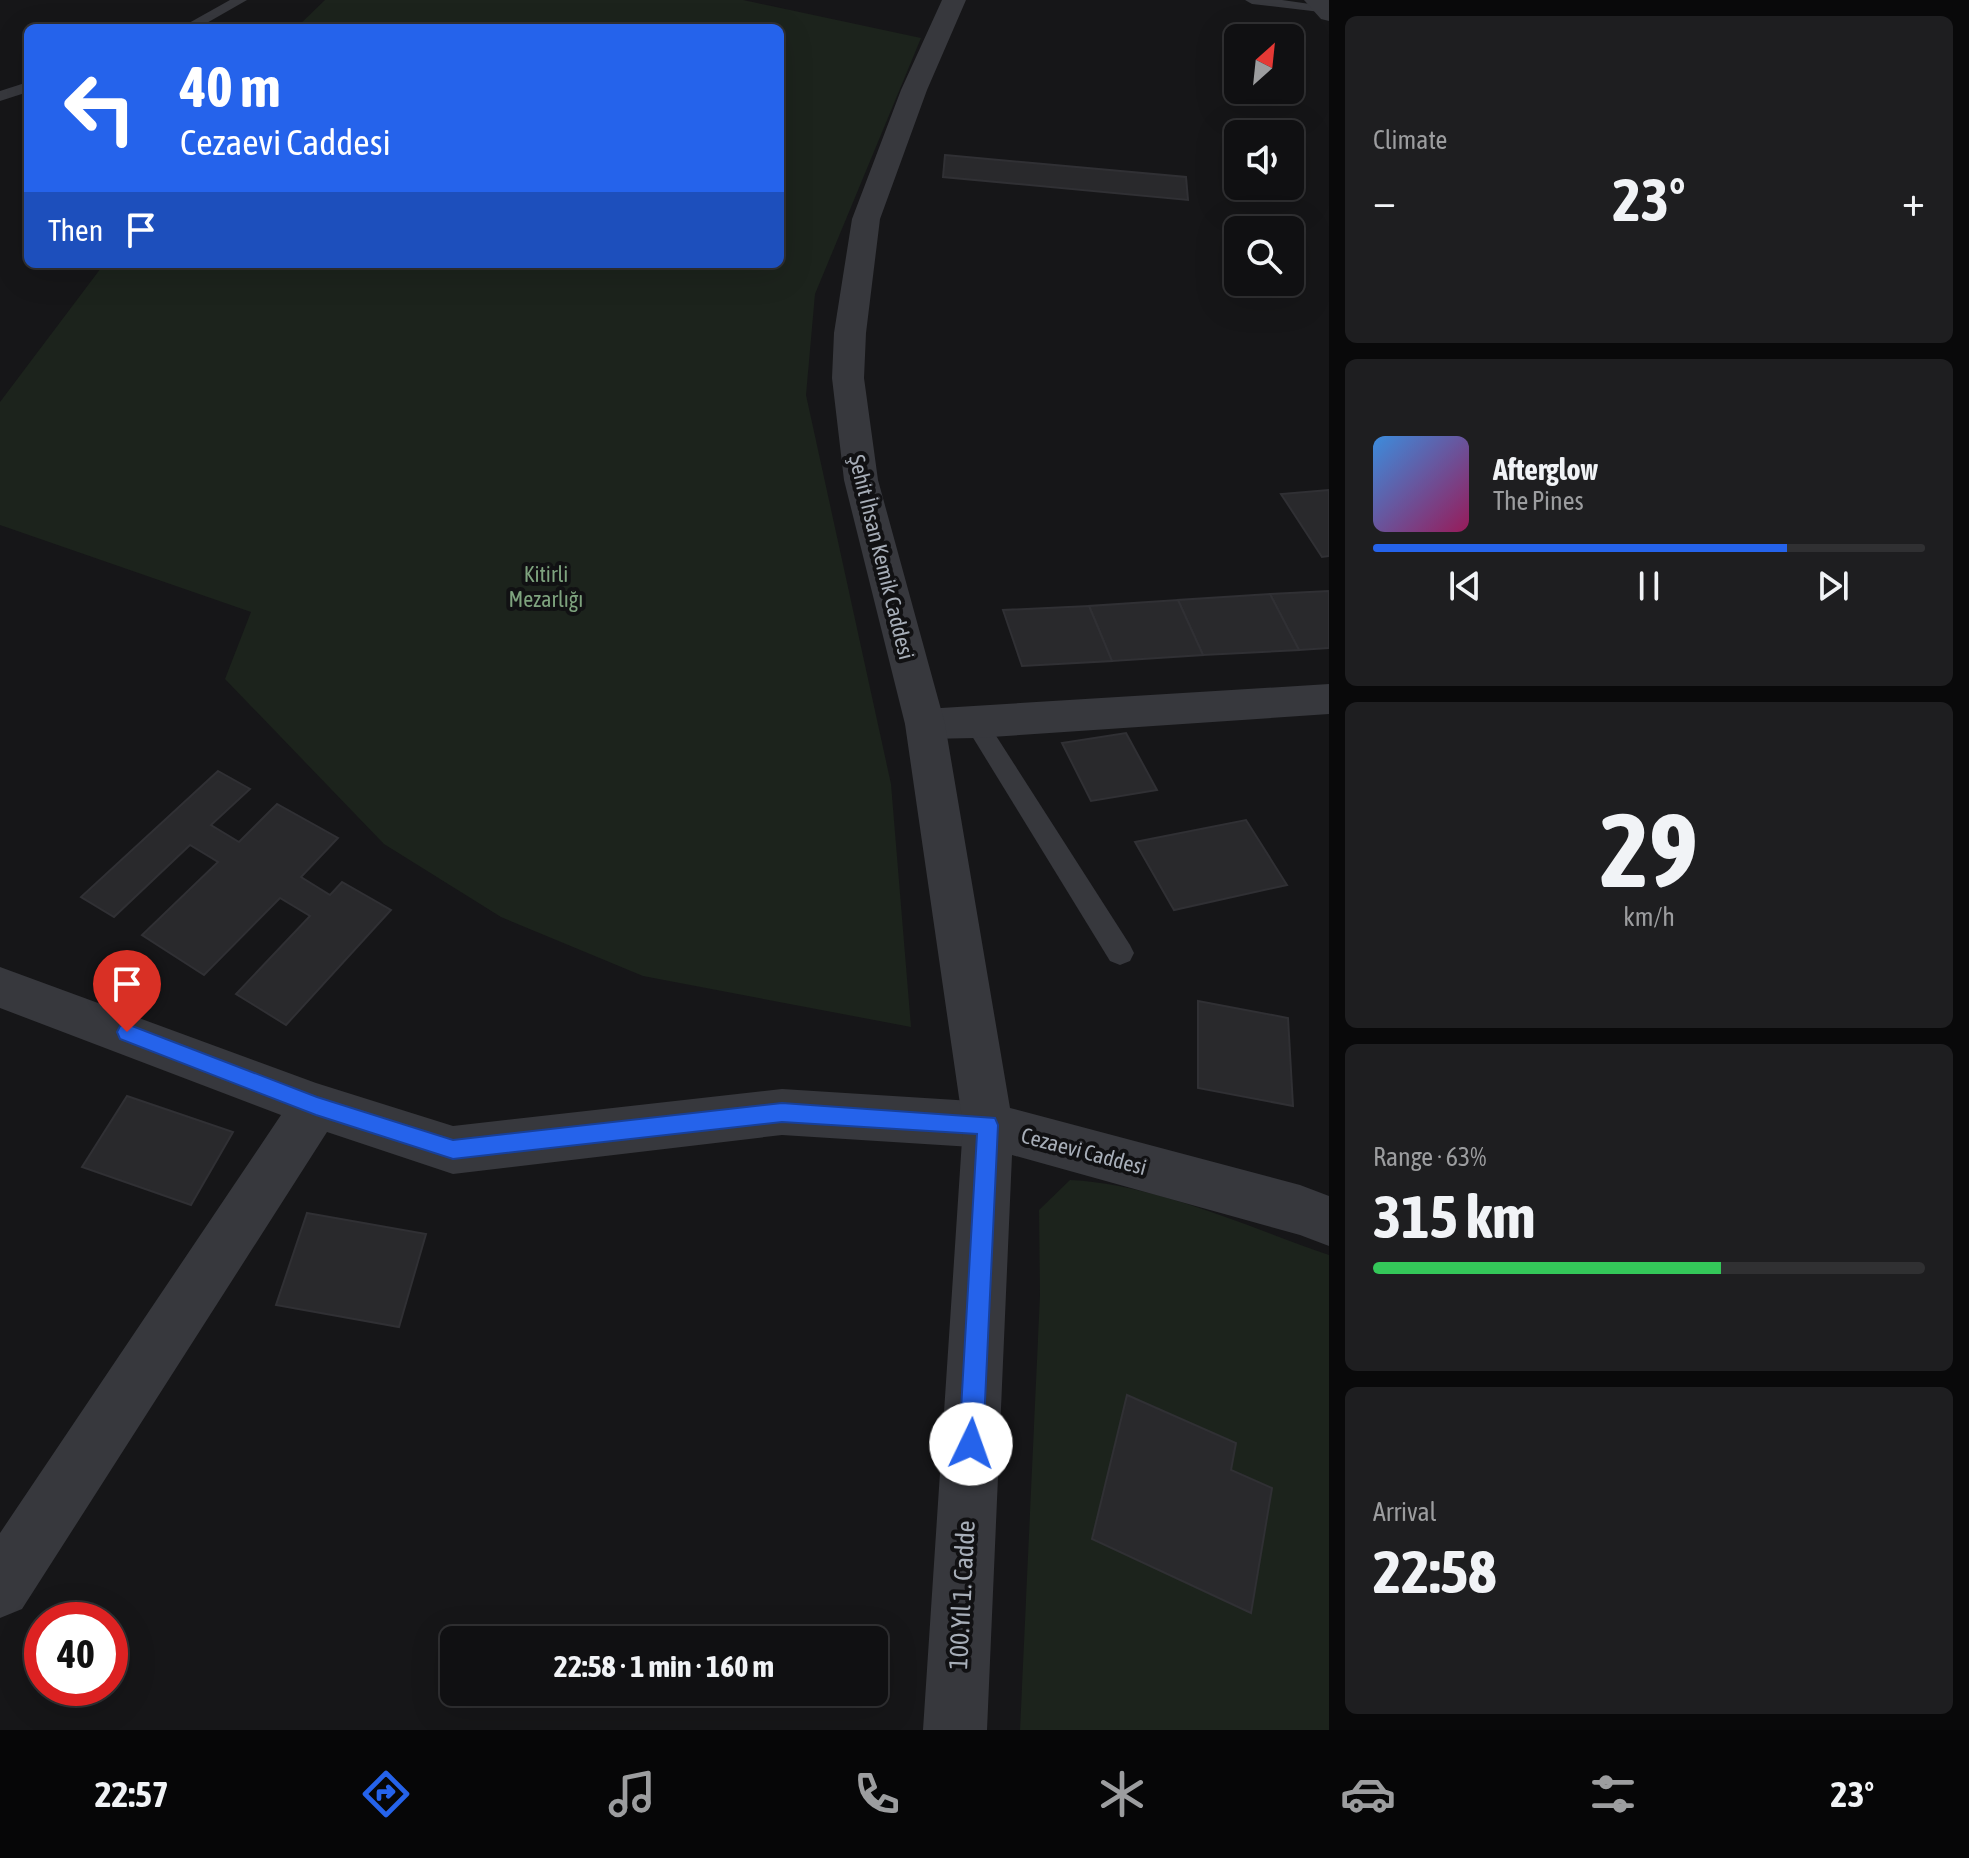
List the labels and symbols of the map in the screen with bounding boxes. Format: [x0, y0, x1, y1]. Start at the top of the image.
north arrow [1224, 24, 1304, 104]
street label: Şehit İhsan Kemik Caddesi [844, 452, 920, 662]
park label: Kitirli Mezarlığı [509, 561, 583, 612]
pin [93, 950, 161, 1032]
street label: Cezaevi Caddesi [1018, 1122, 1150, 1180]
position arrow [929, 1402, 1013, 1486]
street label: 100.Yıl 1. Cadde [943, 1520, 981, 1670]
speed limit sign: 40 [24, 1602, 128, 1706]

